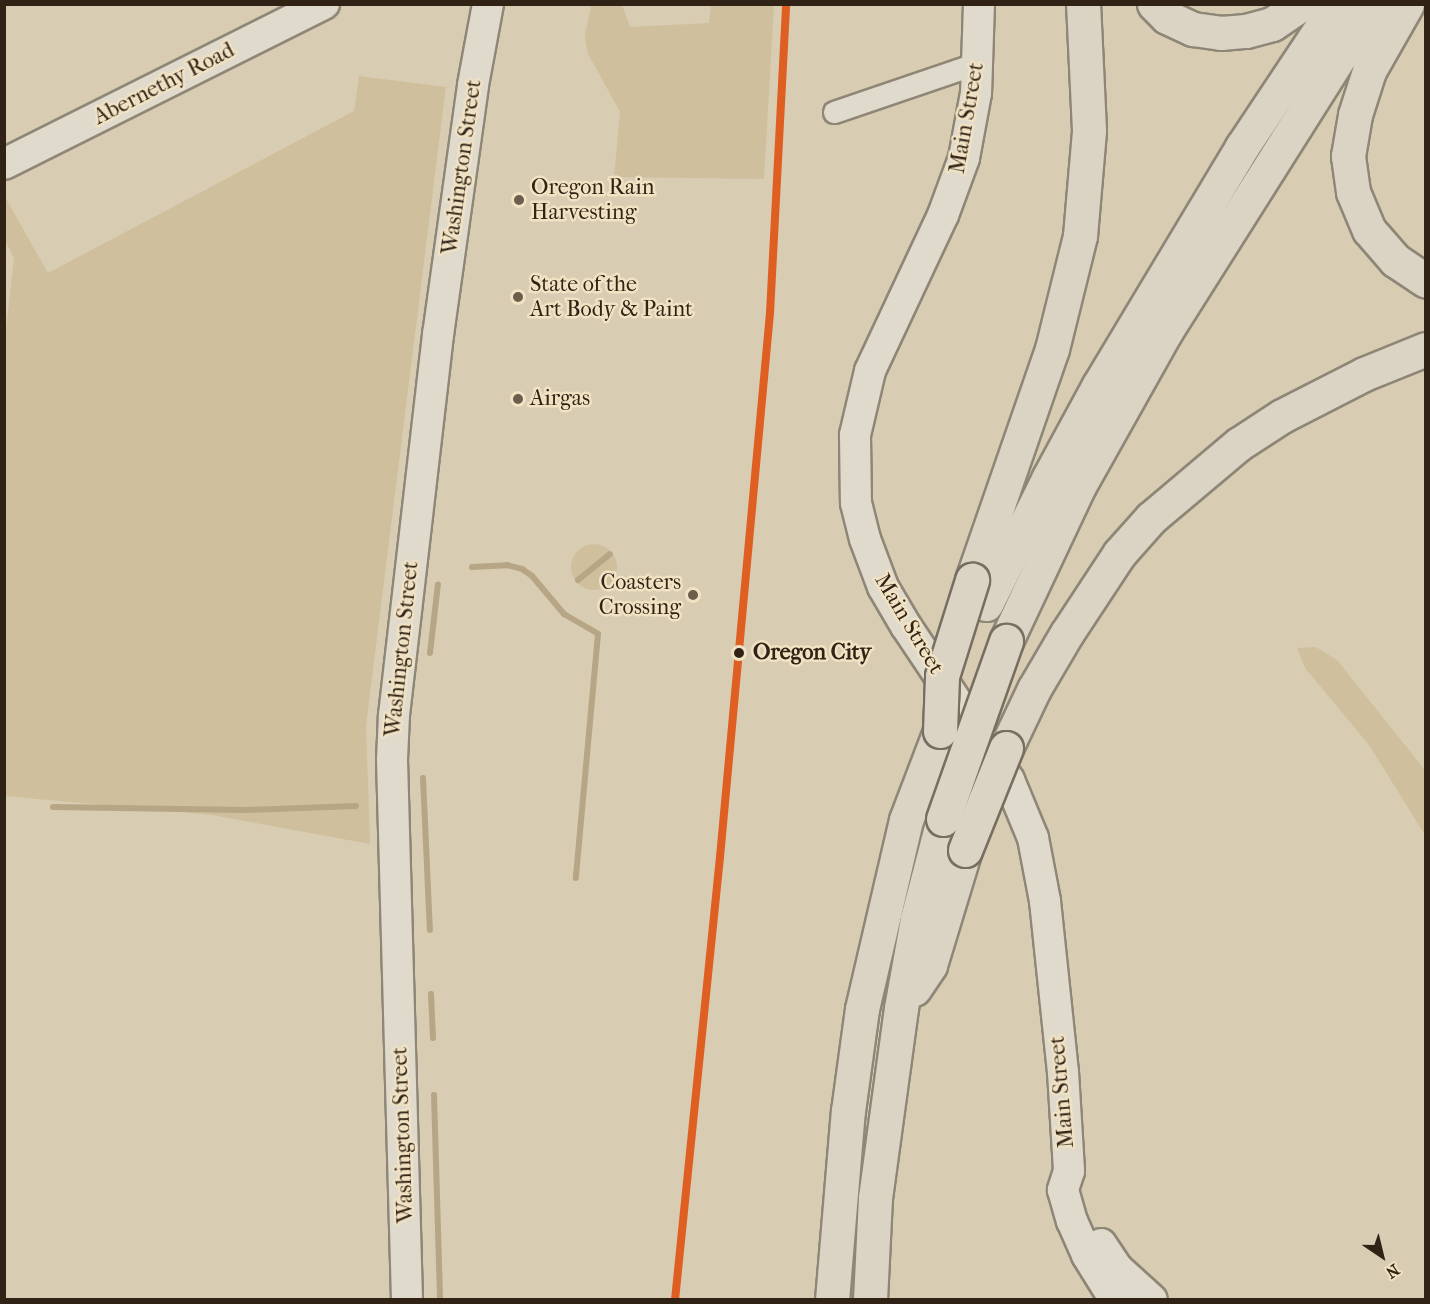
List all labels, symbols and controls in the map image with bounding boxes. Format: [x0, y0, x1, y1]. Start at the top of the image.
street label: Abernethy Road [89, 37, 239, 131]
street label: Main Street [944, 60, 990, 176]
street label: Washington Street [437, 78, 487, 256]
place label: Oregon Rain Harvesting [531, 174, 654, 226]
marker: Oregon Rain Harvesting [512, 193, 526, 207]
place label: State of the Art Body & Paint [530, 271, 693, 322]
marker: State of the Art Body & Paint [511, 290, 525, 304]
place label: Airgas [530, 386, 590, 412]
marker: Airgas [511, 392, 525, 406]
street label: Washington Street [380, 560, 424, 738]
place label: Coasters Crossing [599, 569, 681, 620]
street label: Main Street [869, 569, 949, 679]
marker: Coasters Crossing [686, 588, 700, 602]
place label: Oregon City [753, 640, 871, 666]
marker: Oregon City [730, 644, 748, 662]
street label: Main Street [1044, 1035, 1080, 1149]
street label: Washington Street [387, 1046, 419, 1224]
north arrow [1352, 1226, 1412, 1286]
text: N [1382, 1260, 1403, 1282]

